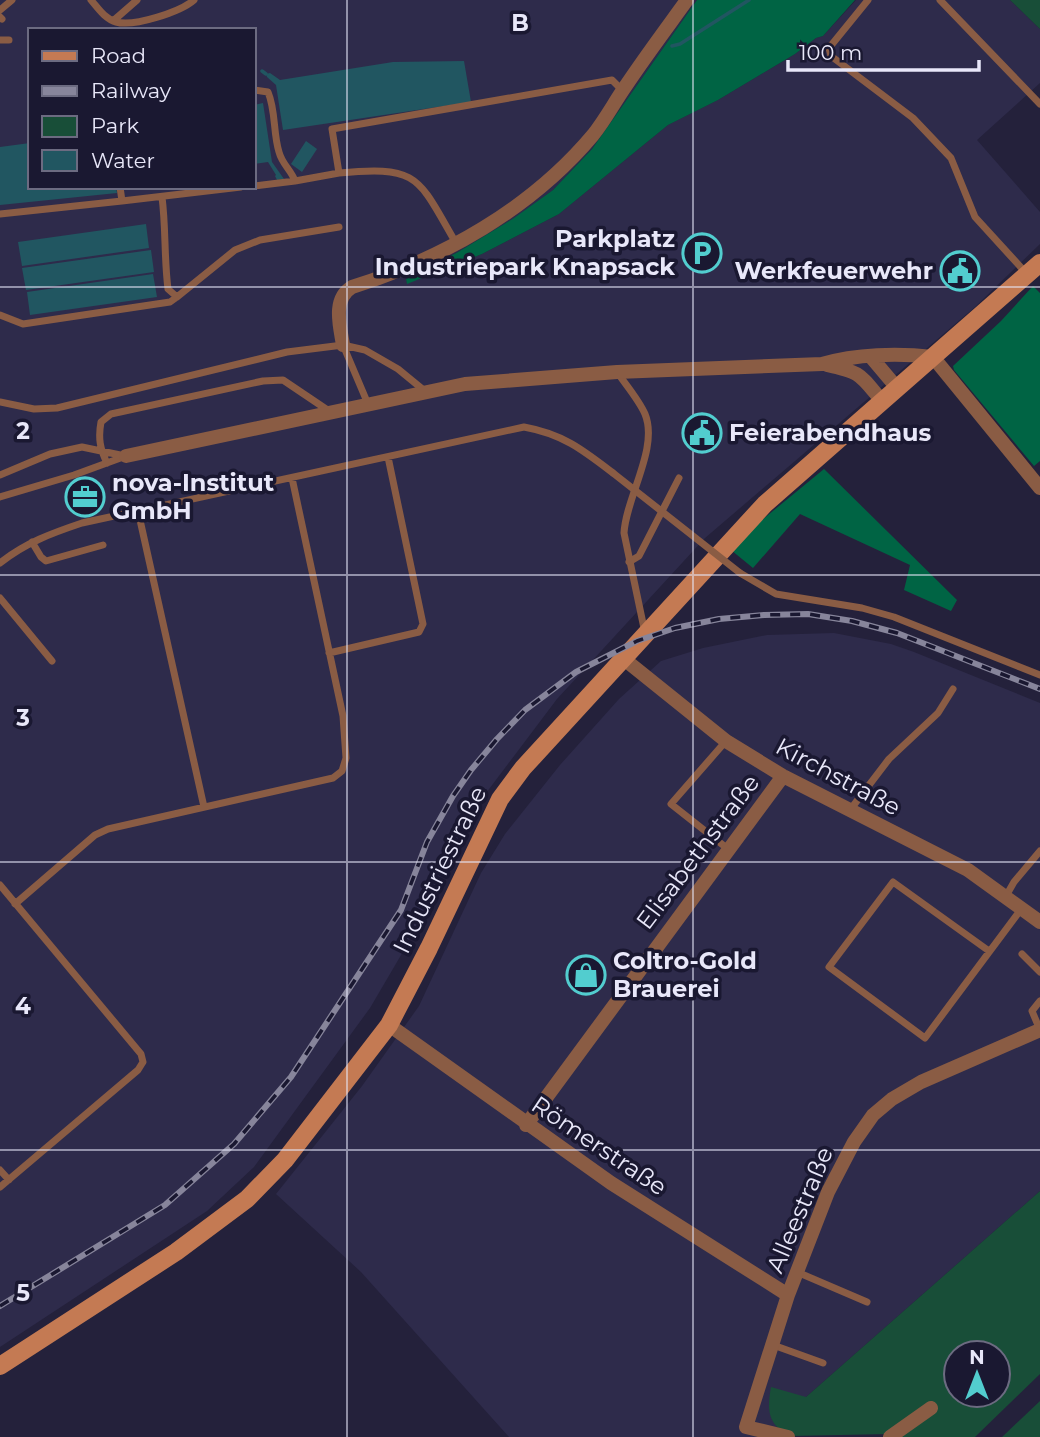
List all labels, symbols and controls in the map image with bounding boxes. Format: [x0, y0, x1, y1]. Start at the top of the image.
text: B [511, 9, 529, 37]
legend [28, 28, 256, 189]
scale bar [788, 28, 979, 72]
text: 100 m [799, 40, 862, 65]
text: Road [91, 43, 146, 68]
text: Railway [91, 78, 172, 103]
text: Park [91, 113, 139, 138]
text: Water [91, 148, 155, 173]
place label: Parkplatz Industriepark Knapsack [375, 224, 675, 281]
parking icon: Parkplatz Industriepark Knapsack [681, 232, 723, 274]
public building icon: Werkfeuerwehr [939, 250, 981, 292]
place label: Werkfeuerwehr [734, 256, 933, 285]
public building icon: Feierabendhaus [681, 412, 723, 454]
text: 2 [16, 417, 30, 445]
place label: Feierabendhaus [729, 418, 932, 447]
place label: nova-Institut GmbH [112, 468, 275, 525]
office icon: nova-Institut GmbH [64, 476, 106, 518]
text: 3 [15, 704, 30, 732]
street label: Kirchstraße [771, 732, 906, 822]
street label: Elisabethstraße [630, 769, 765, 935]
street label: Industriestraße [387, 781, 493, 958]
place label: Coltro-Gold Brauerei [613, 946, 757, 1003]
shop icon: Coltro-Gold Brauerei [565, 954, 607, 996]
text: 4 [15, 992, 31, 1020]
street label: Römerstraße [526, 1090, 672, 1201]
street label: Alleestraße [760, 1143, 839, 1277]
text: 5 [16, 1279, 30, 1307]
north arrow [942, 1339, 1012, 1409]
text: N [969, 1346, 985, 1369]

